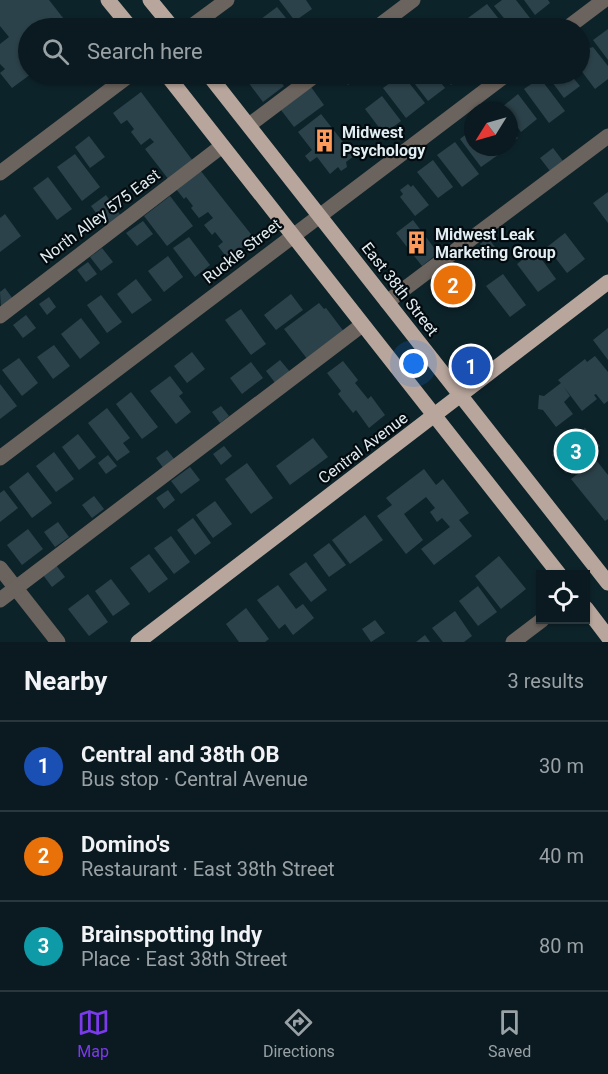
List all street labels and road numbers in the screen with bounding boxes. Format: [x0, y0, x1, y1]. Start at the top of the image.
street label: North Alley 575 East [36, 165, 164, 267]
street label: Ruckle Street [199, 215, 285, 287]
street label: East 38th Street [358, 238, 442, 340]
street label: Central Avenue [315, 408, 411, 488]

